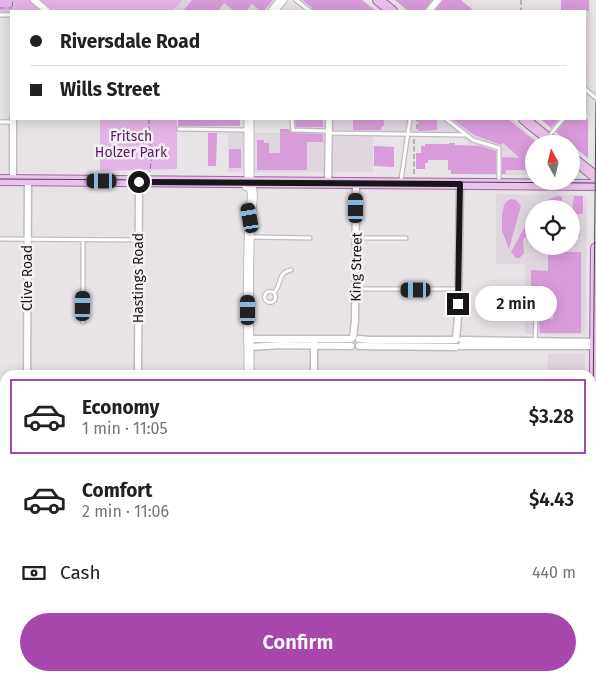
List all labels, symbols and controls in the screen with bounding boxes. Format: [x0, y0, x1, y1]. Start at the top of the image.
text: Riversdale Road [60, 30, 200, 53]
text: Wills Street [60, 78, 160, 101]
park label: Fritsch Holzer Park [95, 128, 168, 161]
north arrow [525, 135, 580, 190]
map controls [525, 135, 580, 255]
route start [128, 171, 150, 193]
car [87, 174, 117, 189]
car [348, 193, 363, 223]
button: locate [525, 200, 580, 255]
car [240, 202, 259, 234]
street label: King Street [347, 231, 366, 302]
street label: Hastings Road [130, 233, 147, 323]
street label: Clive Road [19, 245, 36, 311]
car [401, 283, 431, 298]
callout: 2 min [476, 286, 558, 322]
car [75, 291, 90, 321]
route end [447, 293, 469, 315]
text: 2 min [496, 294, 536, 313]
car [240, 295, 255, 325]
icon: car [22, 394, 67, 439]
text: Economy [82, 396, 159, 419]
text: $3.28 [529, 405, 574, 428]
text: 1 min · 11:05 [82, 419, 168, 438]
icon: car [22, 477, 67, 522]
text: Comfort [82, 479, 152, 502]
text: $4.43 [529, 488, 574, 511]
text: 2 min · 11:06 [82, 502, 169, 521]
icon: cash [20, 559, 48, 587]
text: Cash [60, 561, 101, 584]
text: 440 m [532, 563, 576, 582]
button: Confirm [20, 613, 576, 671]

